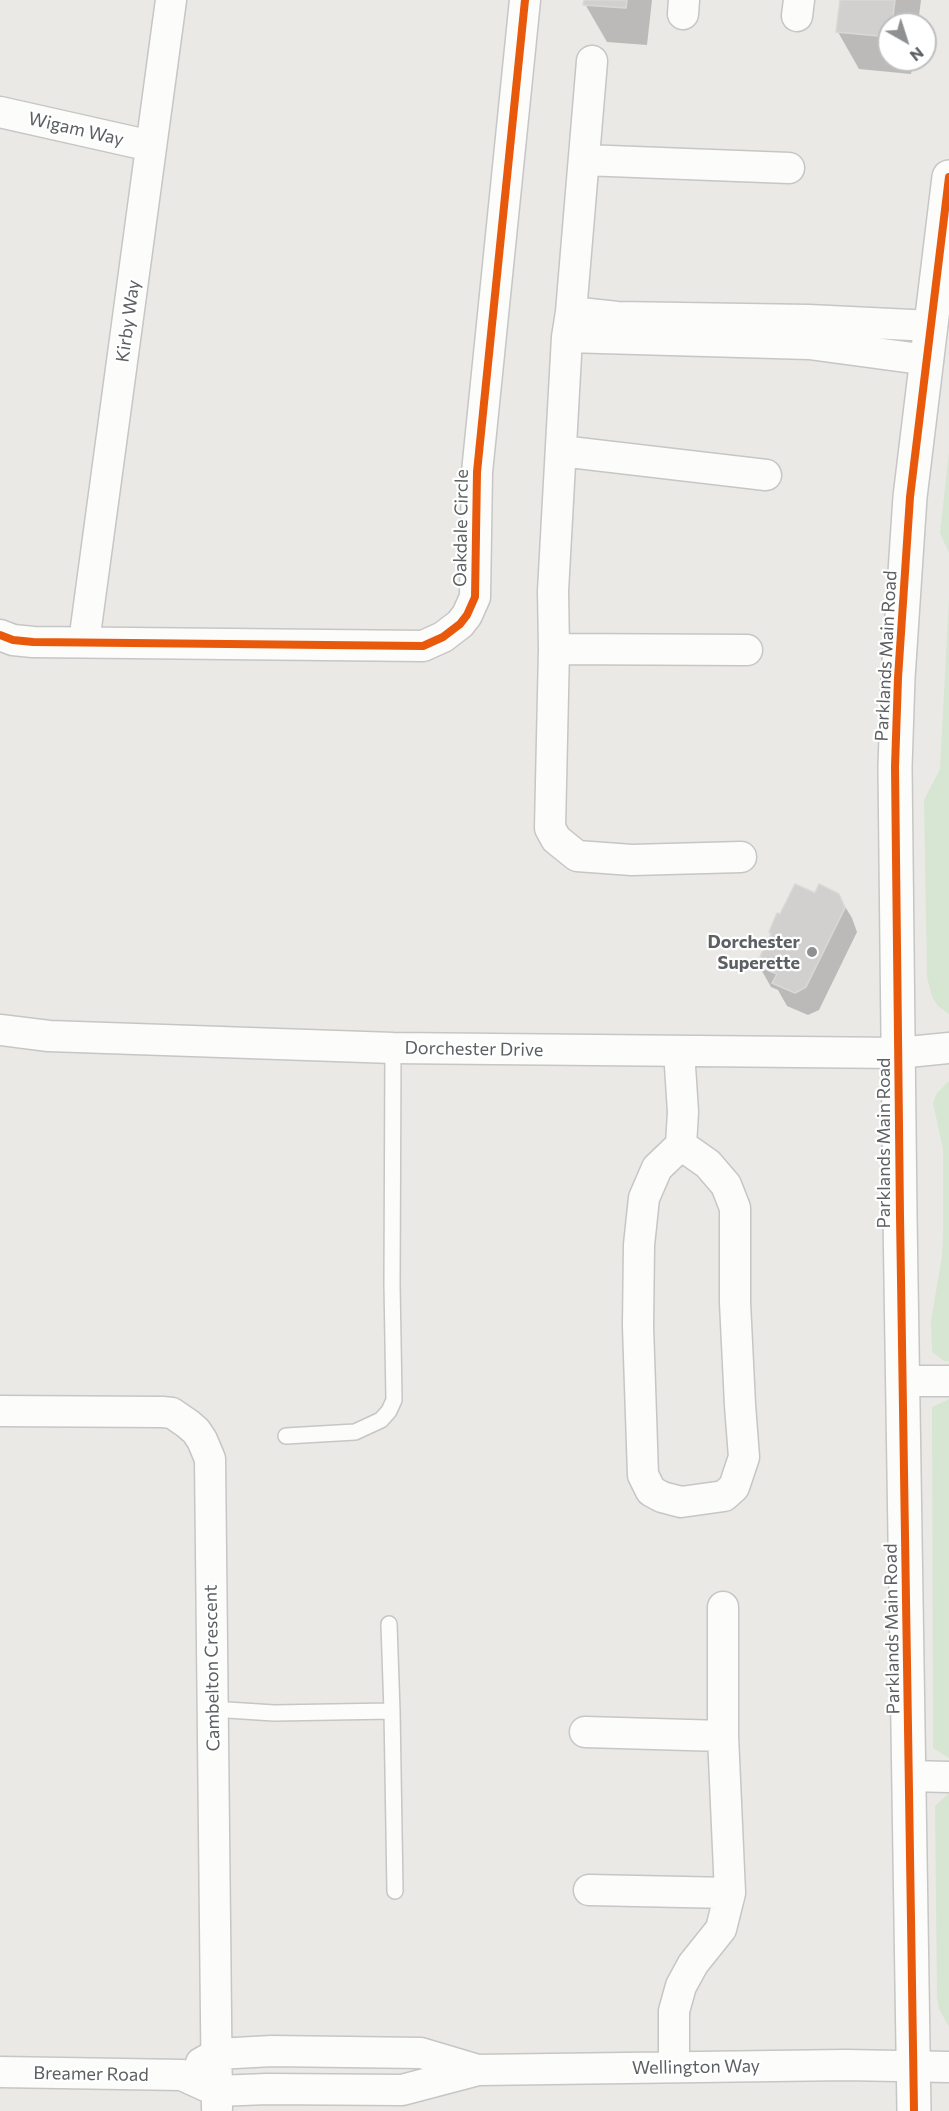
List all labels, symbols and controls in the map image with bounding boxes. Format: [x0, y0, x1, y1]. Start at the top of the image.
north arrow [877, 12, 937, 72]
text: N [907, 44, 928, 66]
street label: Wigam Way [26, 108, 126, 150]
street label: Kirby Way [112, 278, 144, 364]
street label: Oakdale Circle [449, 469, 473, 587]
street label: Parklands Main Road [871, 570, 901, 742]
place label: Dorchester Superette [708, 931, 800, 974]
marker: Dorchester Superette [805, 945, 819, 959]
street label: Dorchester Drive [405, 1037, 543, 1061]
street label: Parklands Main Road [873, 1058, 895, 1228]
street label: Parklands Main Road [880, 1543, 904, 1715]
street label: Cambelton Crescent [200, 1584, 224, 1752]
street label: Wellington Way [632, 2055, 760, 2079]
street label: Breamer Road [33, 2062, 149, 2086]

